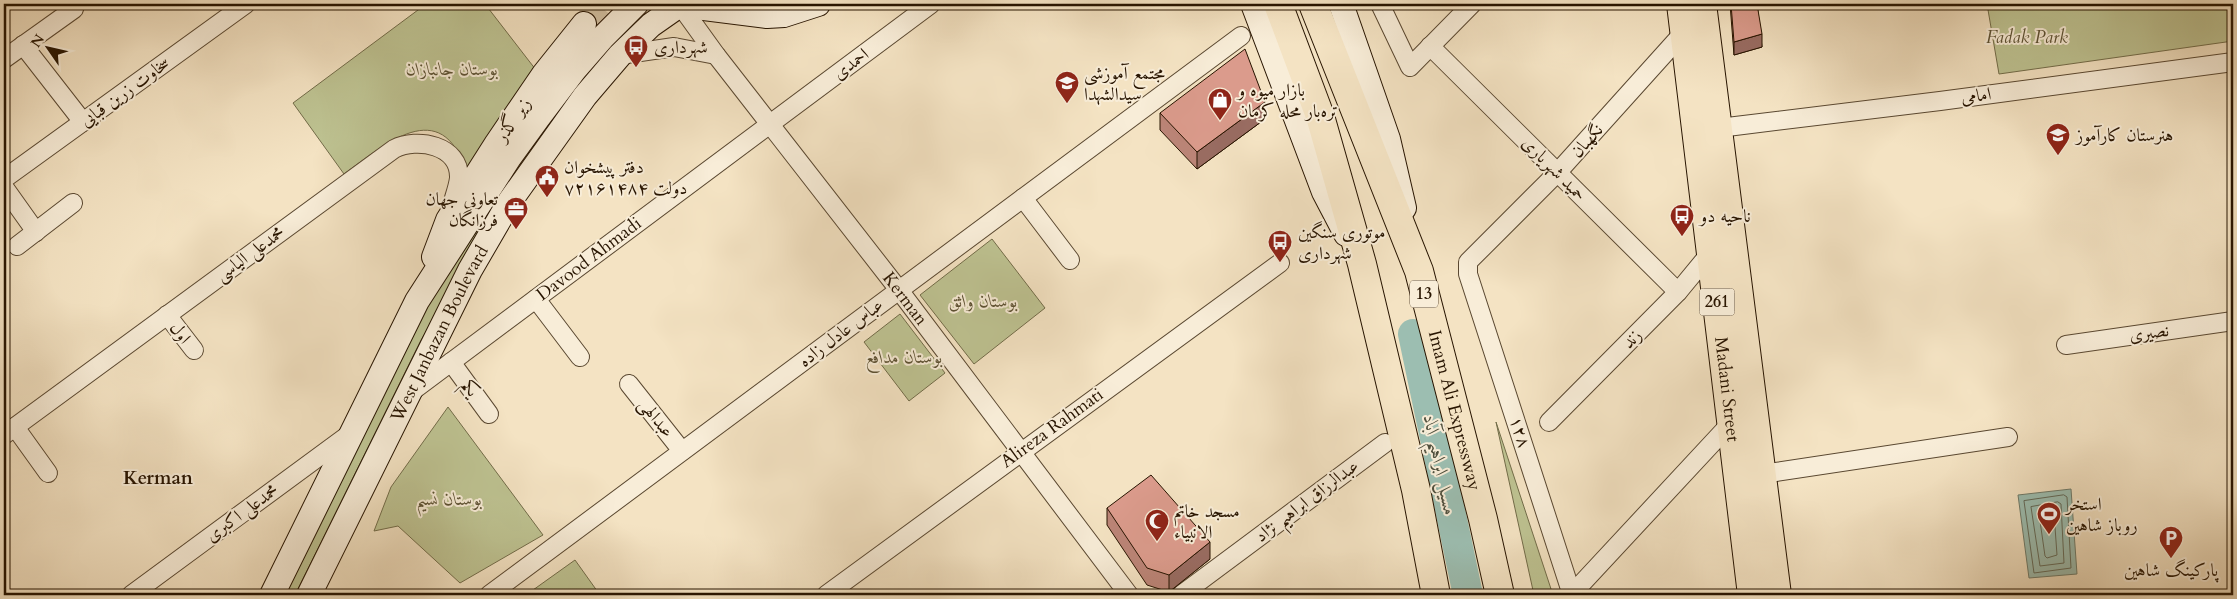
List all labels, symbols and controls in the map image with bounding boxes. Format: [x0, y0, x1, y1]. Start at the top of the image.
north arrow [22, 22, 72, 72]
park label: Fadak Park [1986, 25, 2068, 50]
text: N [26, 31, 49, 51]
bus stop icon: شهرداری [623, 34, 649, 68]
place label: شهرداری [654, 35, 708, 60]
street label: احمدی [828, 42, 874, 86]
street label: سخاوت زرین قبایی [75, 51, 175, 133]
park label: بوستان جانبازان [406, 57, 499, 82]
place label: مجتمع آموزشی سیدالشهدا [1084, 61, 1165, 107]
school or university icon: مجتمع آموزشی سیدالشهدا [1054, 70, 1080, 104]
place label: بازار میوه و تره‌بار محله کرمان [1236, 78, 1338, 124]
street label: امامی [1959, 81, 1993, 111]
shop icon: بازار میوه و تره‌بار محله کرمان [1207, 87, 1233, 121]
street label: زیر گذر [487, 92, 537, 149]
street label: نگهبان [1565, 118, 1609, 164]
school or university icon: هنرستان کارآموز [2045, 122, 2071, 156]
place label: هنرستان کارآموز [2074, 123, 2173, 148]
street label: حمید شهریاری [1516, 131, 1592, 207]
place label: دفتر پیشخوان دولت ۷۲۱۶۱۴۸۴ [564, 155, 687, 201]
public building icon: دفتر پیشخوان دولت ۷۲۱۶۱۴۸۴ [534, 164, 560, 198]
place label: تعاونی جهان فرزانگان [425, 187, 499, 233]
office icon: تعاونی جهان فرزانگان [503, 196, 529, 230]
bus stop icon: ناحیه دو [1669, 203, 1695, 237]
place label: ناحیه دو [1698, 204, 1751, 229]
street label: Davood Ahmadi [531, 211, 647, 307]
street label: محمدعلی الیاسی [210, 220, 290, 288]
place label: موتوری سنگین شهرداری [1298, 220, 1386, 266]
bus stop icon: موتوری سنگین شهرداری [1267, 229, 1293, 263]
street label: West Janbazan Boulevard [384, 240, 494, 427]
street label: Kerman [877, 266, 934, 331]
road number: 13 [1410, 280, 1438, 308]
road number: 261 [1700, 288, 1734, 316]
park label: بوستان واثق [948, 289, 1018, 314]
street label: عباس عادل زاده [793, 293, 889, 373]
street label: اول [163, 317, 197, 349]
street label: نصیری [2127, 318, 2171, 348]
street label: زند [1616, 323, 1648, 355]
street label: Imam Ali Expressway [1422, 327, 1488, 494]
street label: Madani Street [1709, 335, 1746, 443]
park label: بوستان مدافع [865, 345, 943, 373]
street label: یکم [452, 374, 486, 405]
street label: Alireza Rahmati [995, 382, 1109, 474]
street label: عبدالهی [632, 393, 680, 443]
water label: مسیل ابراهیم آباد [1411, 412, 1463, 519]
street label: ۱۲۸ [1503, 413, 1537, 451]
street label: عبدالرزاق ابراهیم نژاد [1250, 454, 1367, 552]
district label: Kerman [123, 465, 194, 491]
street label: محمدعلی اکبری [200, 478, 284, 548]
park label: بوستان نسیم [416, 487, 483, 517]
place label: استخر روباز شاهین [2064, 492, 2138, 538]
place label: مسجد خاتم الانبیاء [1174, 499, 1240, 545]
sports icon: استخر روباز شاهین [2036, 501, 2062, 535]
mosque icon: مسجد خاتم الانبیاء [1144, 508, 1170, 542]
parking icon: پارکینگ شاهین [2158, 525, 2184, 559]
place label: پارکینگ شاهین [2124, 558, 2220, 583]

